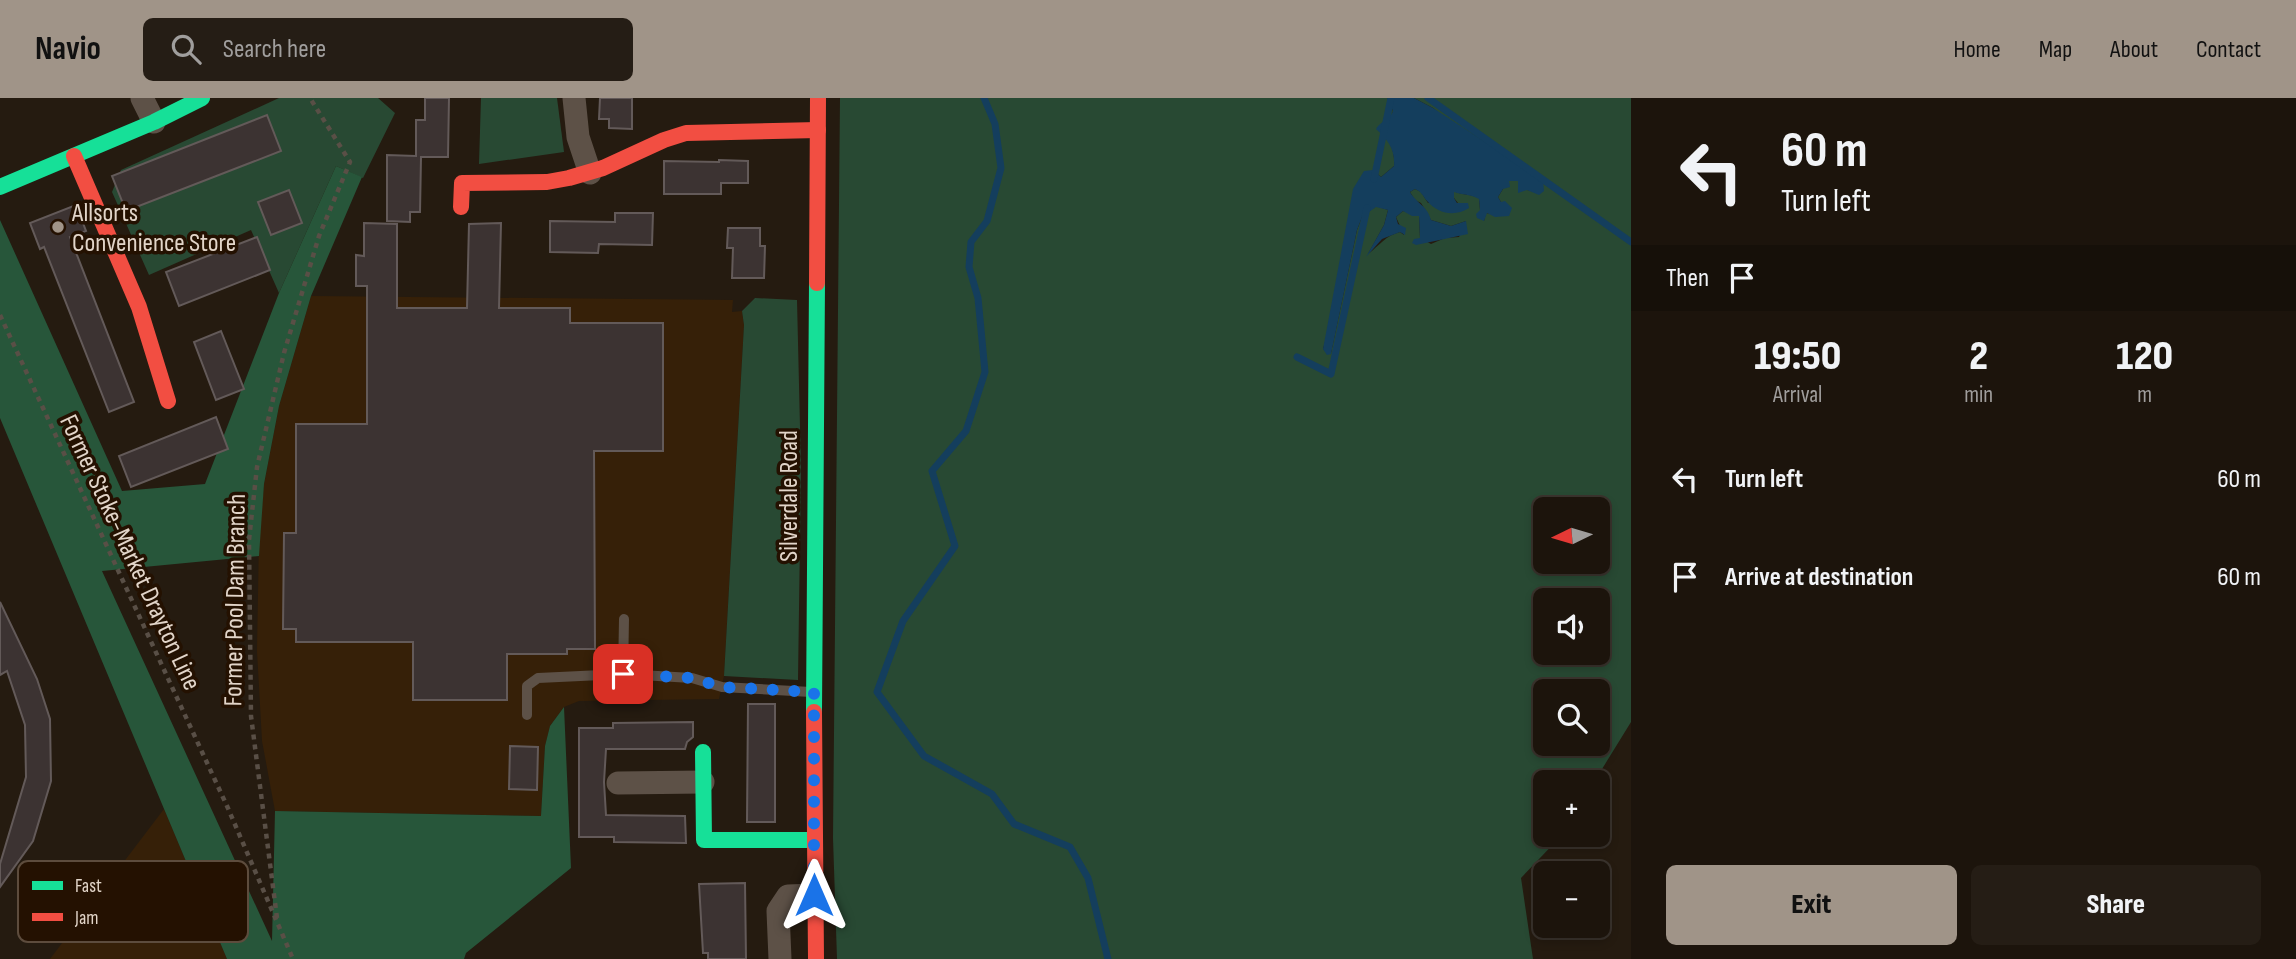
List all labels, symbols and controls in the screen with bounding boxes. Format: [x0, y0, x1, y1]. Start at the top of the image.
search box [143, 18, 633, 81]
text: Navio [35, 29, 101, 69]
icon: search [167, 30, 205, 68]
text: Search here [223, 34, 326, 65]
text: Home [1953, 35, 2001, 64]
text: Map [2039, 35, 2072, 64]
text: About [2110, 35, 2158, 64]
text: Contact [2196, 35, 2261, 64]
text: 60 m [1781, 122, 1868, 181]
icon: left [1666, 126, 1757, 217]
text: Turn left [1781, 182, 1871, 221]
place label: Allsorts Convenience Store [71, 198, 236, 259]
marker: Allsorts Convenience Store [50, 219, 66, 235]
icon: arrive [1723, 259, 1761, 297]
text: Then [1666, 263, 1709, 294]
text: 19:50 [1754, 331, 1841, 382]
text: 2 [1969, 331, 1988, 382]
text: 120 [2116, 331, 2173, 382]
text: Arrival [1773, 381, 1822, 409]
text: min [1964, 381, 1993, 409]
text: m [2137, 381, 2152, 409]
street label: Former Stoke-Market Drayton Line [52, 410, 207, 695]
street label: Silverdale Road [774, 430, 805, 562]
icon: left [1666, 460, 1704, 498]
text: Turn left [1725, 464, 1803, 495]
text: 60 m [2217, 464, 2261, 495]
street label: Former Pool Dam Branch [218, 493, 253, 707]
north arrow [1533, 497, 1610, 574]
map controls [1533, 497, 1610, 938]
icon: arrive [1666, 558, 1704, 596]
text: Arrive at destination [1725, 562, 1913, 593]
text: 60 m [2217, 562, 2261, 593]
button: sound [1533, 588, 1610, 665]
pin [593, 644, 653, 704]
icon: arrive [604, 655, 642, 693]
button: search [1533, 679, 1610, 756]
button: + [1533, 770, 1610, 847]
position arrow [777, 858, 851, 932]
legend [18, 861, 248, 942]
button: − [1533, 861, 1610, 938]
button: Exit [1666, 865, 1957, 945]
button: Share [1971, 865, 2261, 945]
text: Fast [75, 875, 102, 898]
text: Jam [74, 907, 98, 930]

